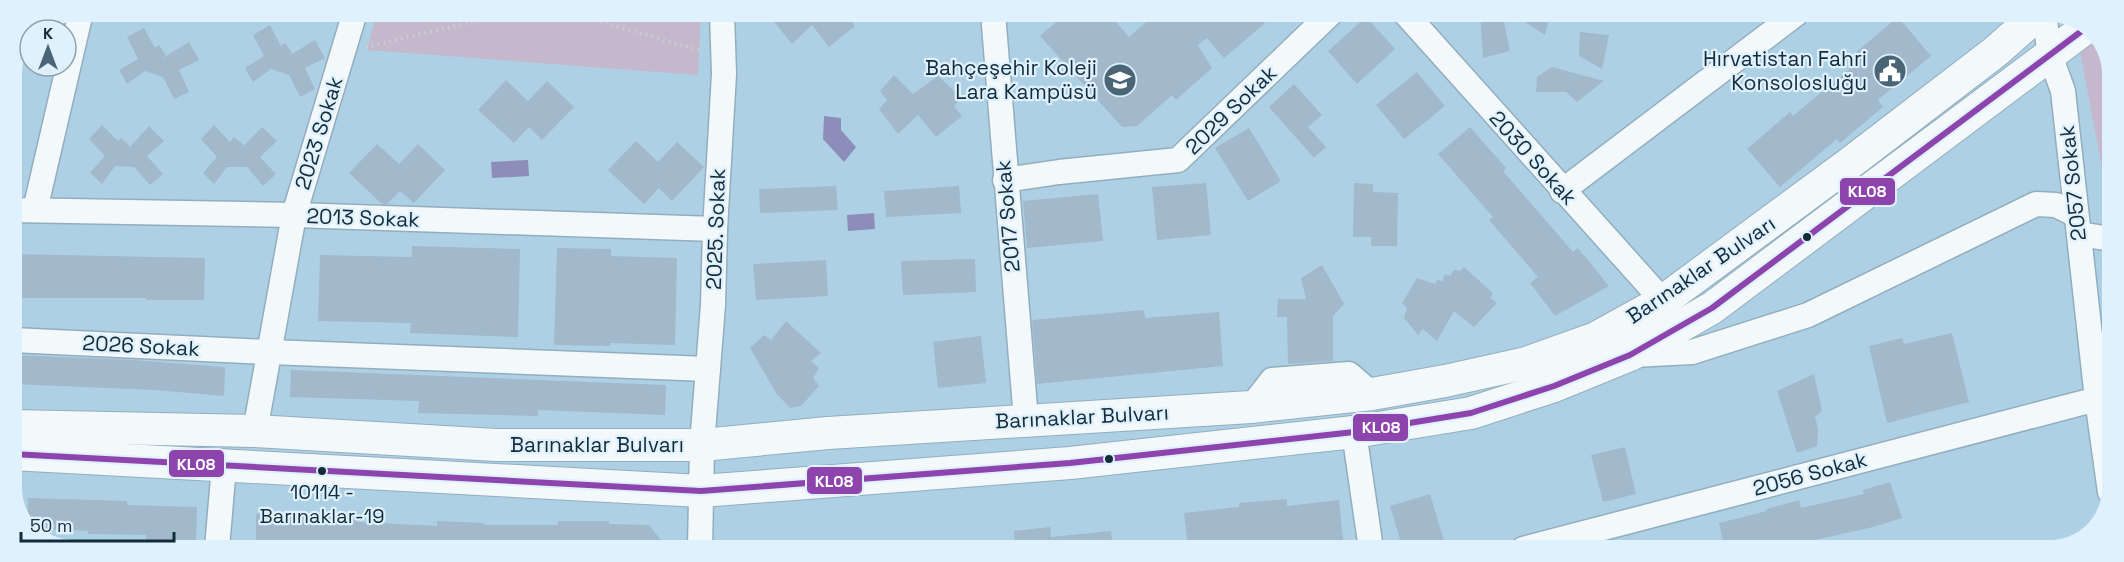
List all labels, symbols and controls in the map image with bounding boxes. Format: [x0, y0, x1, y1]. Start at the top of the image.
north arrow [18, 18, 78, 78]
text: K [43, 23, 53, 44]
place label: Hırvatistan Fahri Konsolosluğu [1703, 45, 1867, 96]
public building icon: Hırvatistan Fahri Konsolosluğu [1872, 53, 1908, 89]
place label: Bahçeşehir Koleji Lara Kampüsü [925, 54, 1097, 105]
street label: 2029 Sokak [1179, 59, 1282, 160]
school or university icon: Bahçeşehir Koleji Lara Kampüsü [1102, 62, 1138, 98]
street label: 2023 Sokak [288, 73, 349, 193]
street label: 2030 Sokak [1484, 105, 1583, 211]
street label: 2057 Sokak [2053, 124, 2092, 242]
street label: 2017 Sokak [989, 159, 1026, 273]
street label: 2025. Sokak [700, 168, 731, 290]
line badge: KL08 [1839, 177, 1896, 206]
text: KL08 [1848, 181, 1887, 202]
street label: 2013 Sokak [306, 202, 420, 233]
street label: Barınaklar Bulvarı [1621, 210, 1780, 329]
unlabelled marker [1801, 231, 1813, 243]
street label: 2026 Sokak [82, 329, 200, 362]
street label: Barınaklar Bulvarı [994, 398, 1169, 435]
line badge: KL08 [1352, 413, 1409, 442]
text: KL08 [1362, 417, 1401, 438]
street label: Barınaklar Bulvarı [510, 431, 684, 458]
street label: 2056 Sokak [1750, 445, 1870, 502]
line badge: KL08 [168, 449, 225, 478]
unlabelled marker [1103, 453, 1115, 465]
text: KL08 [177, 454, 216, 475]
marker: 10114 - Barınaklar-19 [316, 465, 328, 477]
line badge: KL08 [806, 466, 863, 495]
text: KL08 [815, 471, 854, 492]
place label: 10114 - Barınaklar-19 [260, 479, 384, 529]
scale bar [21, 505, 174, 543]
text: 50 m [30, 514, 72, 537]

